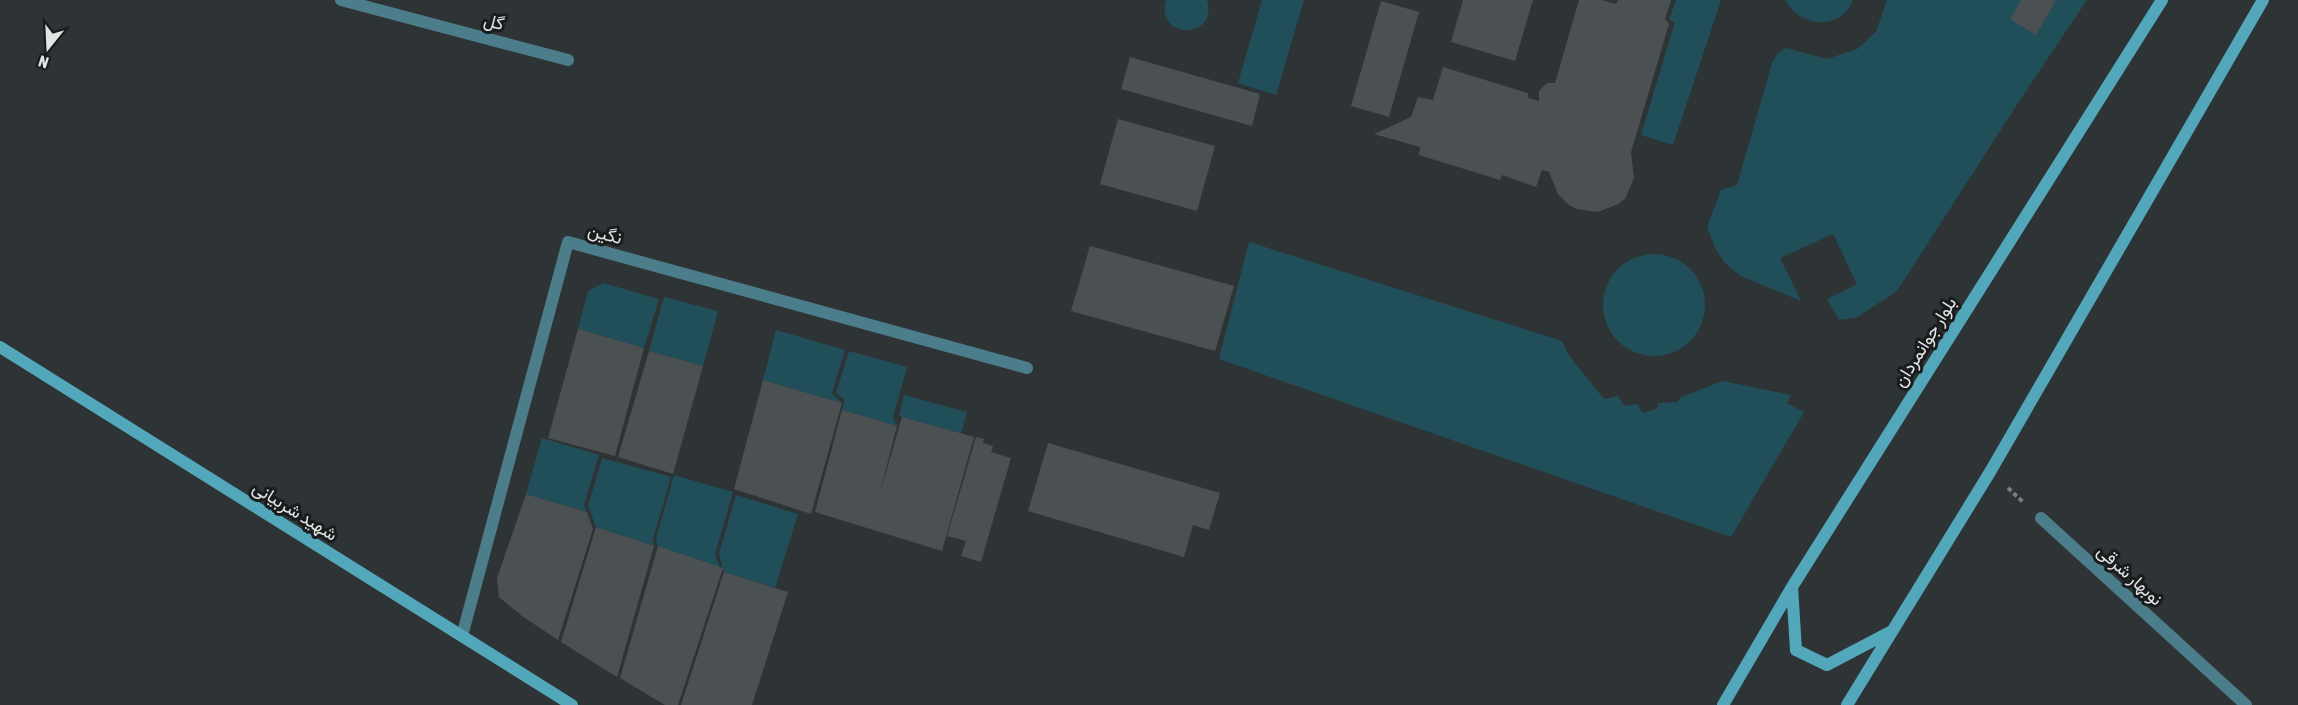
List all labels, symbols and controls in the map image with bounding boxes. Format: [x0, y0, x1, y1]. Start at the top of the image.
street label: گل [481, 9, 507, 35]
north arrow [18, 18, 78, 78]
text: N [36, 52, 51, 72]
street label: نگین [586, 219, 624, 249]
street label: بلوار جوانمردان [1889, 293, 1961, 391]
street label: شهید شربیانی [249, 476, 341, 546]
street label: نوبهار شرقی [2093, 540, 2167, 610]

